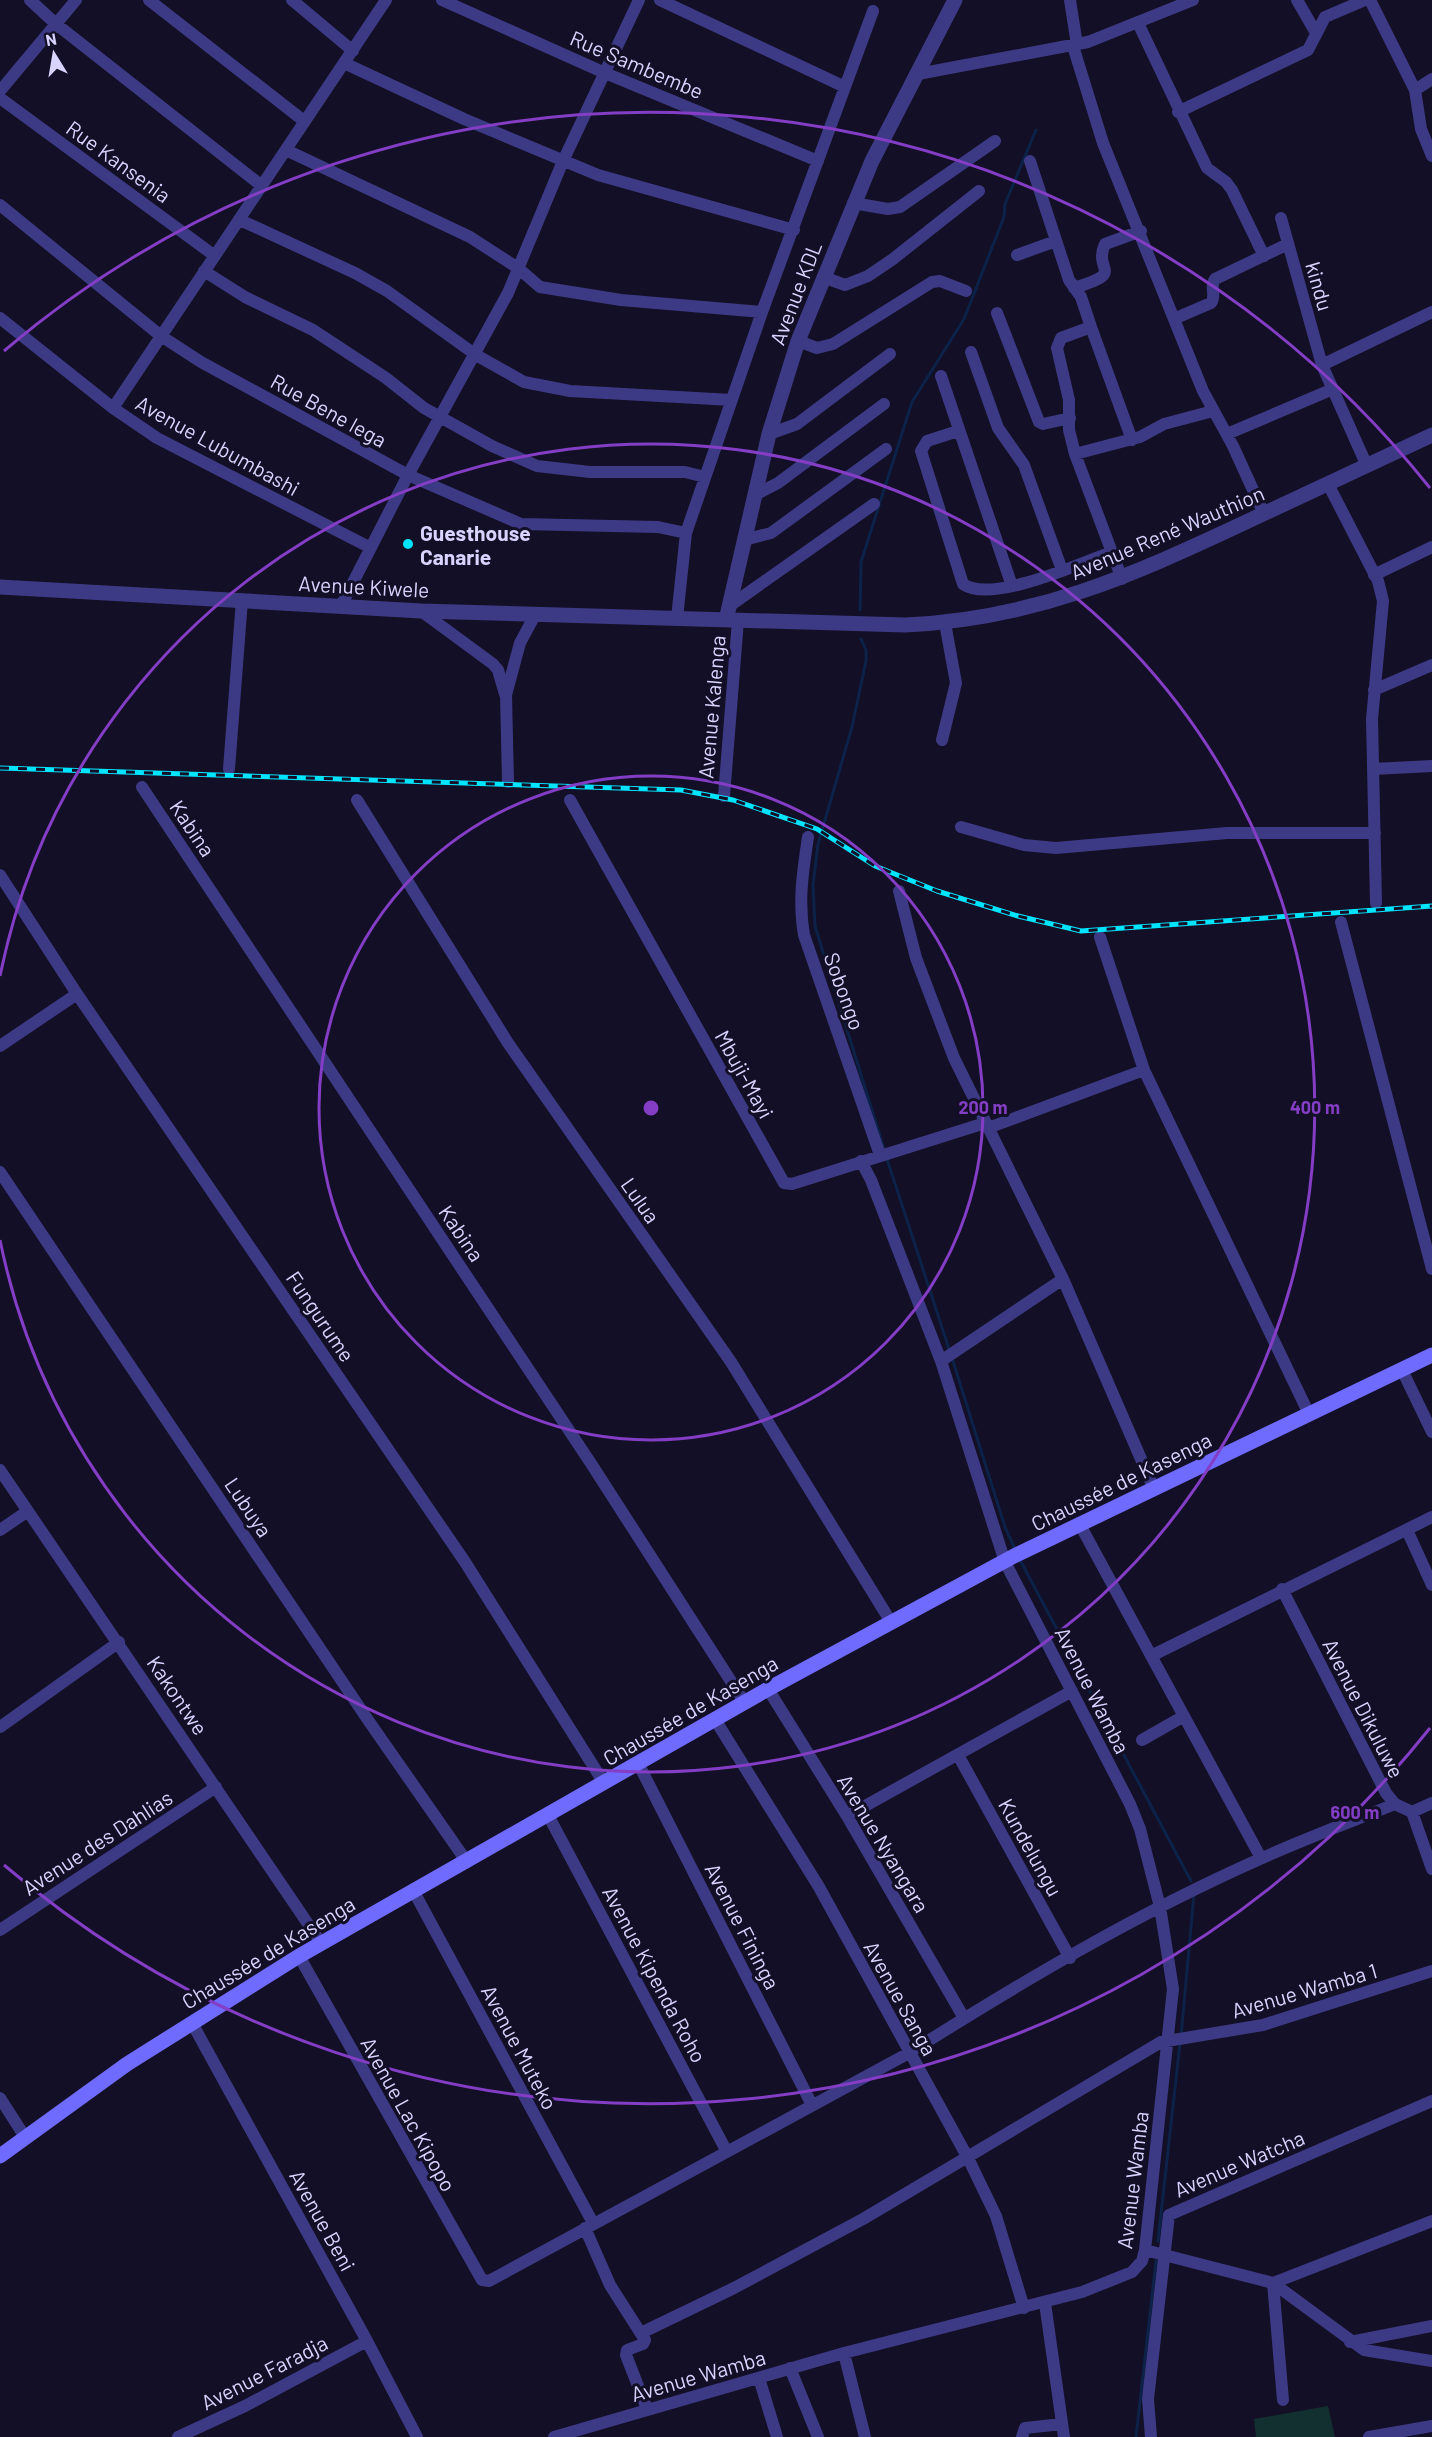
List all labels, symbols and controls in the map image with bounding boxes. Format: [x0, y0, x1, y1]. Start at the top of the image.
north arrow [24, 24, 84, 84]
street label: Rue Sambembe [567, 25, 707, 103]
text: N [44, 28, 58, 49]
street label: Rue Kansenia [62, 115, 176, 207]
street label: Avenue KDL [764, 238, 826, 348]
street label: kindu [1301, 259, 1339, 313]
street label: Rue Bene lega [267, 368, 391, 452]
street label: Avenue Lubumbashi [132, 390, 304, 500]
street label: Avenue René Wauthion [1066, 480, 1268, 584]
place label: Guesthouse Canarie [420, 520, 531, 569]
marker: Guesthouse Canarie [401, 537, 415, 551]
street label: Avenue Kiwele [298, 570, 430, 602]
street label: Avenue Kalenga [692, 634, 730, 780]
street label: Kabina [165, 795, 221, 861]
street label: Sobongo [819, 949, 871, 1033]
street label: Mbuji-Mayi [711, 1025, 779, 1123]
text: 200 m [958, 1096, 1008, 1118]
text: 400 m [1290, 1096, 1340, 1118]
centre of rings [641, 1098, 661, 1118]
street label: Lulua [616, 1172, 666, 1228]
street label: Kabina [434, 1200, 490, 1266]
street label: Fungurume [282, 1266, 360, 1366]
street label: Chaussée de Kasenga [1027, 1426, 1215, 1536]
street label: Lubuya [220, 1473, 278, 1541]
street label: Avenue Wamba [1050, 1623, 1136, 1757]
street label: Avenue Dikuluwe [1318, 1634, 1410, 1782]
street label: Chaussée de Kasenga [598, 1650, 782, 1770]
street label: Kakontwe [142, 1651, 214, 1739]
street label: Avenue Nyangara [833, 1769, 935, 1917]
street label: Avenue des Dahlias [17, 1784, 177, 1900]
street label: Kundelungu [994, 1794, 1068, 1900]
text: 600 m [1331, 1801, 1379, 1823]
street label: Avenue Fininga [700, 1859, 786, 1993]
street label: Avenue Kipenda Roho [598, 1882, 712, 2066]
street label: Chaussée de Kasenga [177, 1890, 359, 2014]
street label: Avenue Sanga [859, 1936, 943, 2060]
street label: Avenue Wamba 1 [1228, 1957, 1380, 2023]
street label: Avenue Muteko [477, 1981, 563, 2113]
street label: Avenue Lac Kipopo [356, 2032, 462, 2196]
street label: Avenue Wamba [1111, 2110, 1153, 2250]
street label: Avenue Watcha [1170, 2124, 1308, 2202]
street label: Avenue Beni [285, 2165, 361, 2275]
street label: Avenue Faradja [197, 2329, 331, 2415]
street label: Avenue Wamba [628, 2344, 768, 2406]

